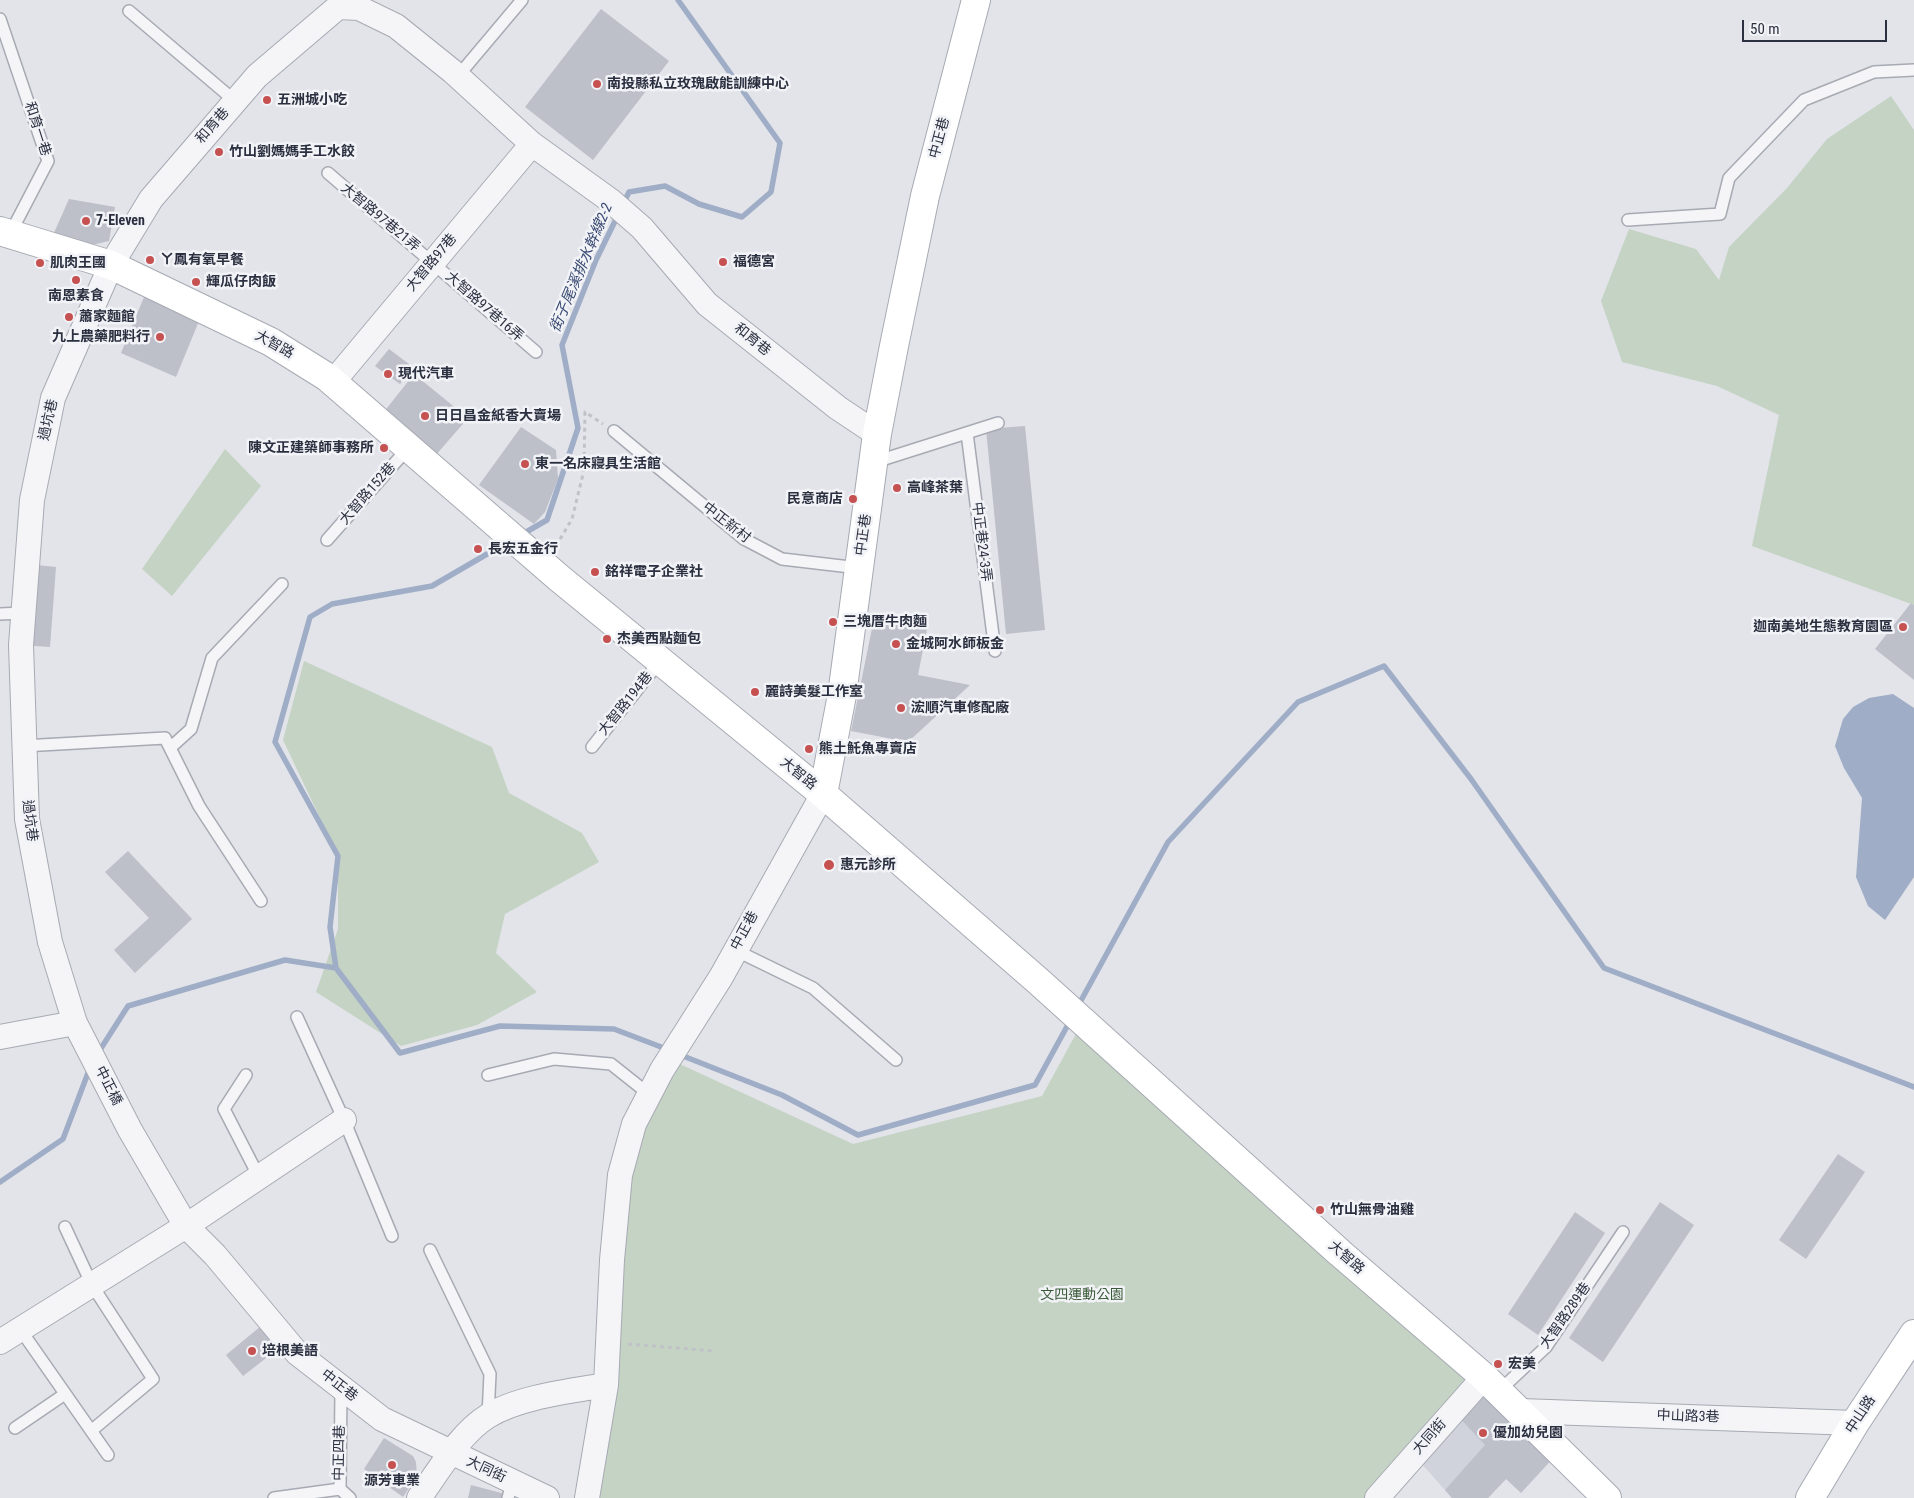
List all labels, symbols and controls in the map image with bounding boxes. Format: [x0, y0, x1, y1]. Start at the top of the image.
scale bar [1744, 10, 1889, 42]
text: 50 m [1750, 20, 1780, 38]
place label: 南投縣私立玫瑰啟能訓練中心 [607, 76, 789, 92]
marker: 南投縣私立玫瑰啟能訓練中心 [591, 78, 603, 90]
place label: 五洲城小吃 [277, 92, 347, 108]
marker: 五洲城小吃 [261, 94, 273, 106]
street label: 和育一巷 [20, 100, 54, 158]
street label: 和育巷 [193, 105, 233, 147]
street label: 中正巷 [926, 116, 954, 160]
place label: 竹山劉媽媽手工水餃 [229, 144, 355, 160]
marker: 竹山劉媽媽手工水餃 [213, 146, 225, 158]
street label: 大智路97巷21弄 [337, 180, 423, 256]
water label: 街子尾溪排水幹線2-2 [547, 201, 617, 335]
place label: 7-Eleven [96, 213, 145, 229]
marker: 7-Eleven [80, 215, 92, 227]
street label: 大智路97巷 [403, 231, 461, 295]
place label: ㄚ鳳有氧早餐 [160, 252, 244, 268]
marker: ㄚ鳳有氧早餐 [144, 254, 156, 266]
place label: 福德宮 [733, 254, 775, 270]
place label: 肌肉王國 [50, 255, 106, 271]
marker: 福德宮 [717, 256, 729, 268]
marker: 肌肉王國 [34, 257, 46, 269]
street label: 大智路97巷16弄 [442, 269, 526, 345]
marker: 南恩素食 [70, 274, 82, 286]
place label: 輝瓜仔肉飯 [206, 274, 276, 290]
marker: 輝瓜仔肉飯 [190, 276, 202, 288]
place label: 南恩素食 [48, 288, 104, 304]
place label: 蕭家麵館 [79, 309, 135, 325]
marker: 蕭家麵館 [63, 311, 75, 323]
street label: 和育巷 [730, 320, 774, 360]
street label: 大智路 [252, 327, 296, 363]
place label: 九上農藥肥料行 [52, 329, 150, 345]
marker: 九上農藥肥料行 [154, 331, 166, 343]
place label: 現代汽車 [398, 366, 454, 382]
marker: 現代汽車 [382, 368, 394, 380]
street label: 過坑巷 [36, 398, 62, 442]
place label: 日日昌金紙香大賣場 [435, 408, 561, 424]
marker: 日日昌金紙香大賣場 [419, 410, 431, 422]
place label: 陳文正建築師事務所 [248, 440, 374, 456]
marker: 陳文正建築師事務所 [378, 442, 390, 454]
place label: 東一名床寢具生活館 [535, 456, 661, 472]
marker: 東一名床寢具生活館 [519, 458, 531, 470]
street label: 大智路152巷 [336, 460, 400, 528]
place label: 高峰茶葉 [907, 480, 963, 496]
marker: 高峰茶葉 [891, 482, 903, 494]
place label: 民意商店 [787, 491, 843, 507]
marker: 民意商店 [847, 493, 859, 505]
street label: 中正新村 [699, 499, 753, 547]
street label: 中正巷24-3弄 [968, 501, 994, 583]
street label: 中正巷 [853, 513, 875, 557]
place label: 長宏五金行 [488, 541, 558, 557]
marker: 長宏五金行 [472, 543, 484, 555]
place label: 銘祥電子企業社 [605, 564, 703, 580]
marker: 銘祥電子企業社 [589, 566, 601, 578]
place label: 三塊厝牛肉麵 [843, 614, 927, 630]
marker: 三塊厝牛肉麵 [827, 616, 839, 628]
place label: 迦南美地生態教育園區 [1753, 619, 1893, 635]
marker: 迦南美地生態教育園區 [1897, 621, 1909, 633]
place label: 杰美西點麵包 [617, 631, 701, 647]
marker: 杰美西點麵包 [601, 633, 613, 645]
place label: 金城阿水師板金 [906, 636, 1004, 652]
marker: 金城阿水師板金 [890, 638, 902, 650]
street label: 大智路194巷 [595, 669, 657, 739]
place label: 麗詩美髮工作室 [765, 684, 863, 700]
marker: 麗詩美髮工作室 [749, 686, 761, 698]
place label: 浤順汽車修配廠 [911, 700, 1009, 716]
marker: 浤順汽車修配廠 [895, 702, 907, 714]
place label: 熊土魠魚專賣店 [819, 741, 917, 757]
marker: 熊土魠魚專賣店 [803, 743, 815, 755]
street label: 大智路 [776, 754, 820, 794]
street label: 過坑巷 [18, 799, 40, 843]
place label: 惠元診所 [840, 857, 896, 873]
marker: 惠元診所 [822, 858, 836, 872]
street label: 中正巷 [728, 909, 762, 953]
street label: 中正橋 [91, 1063, 125, 1109]
place label: 竹山無骨油雞 [1330, 1202, 1414, 1218]
marker: 竹山無骨油雞 [1314, 1204, 1326, 1216]
street label: 大智路 [1325, 1238, 1367, 1278]
street label: 大智路289巷 [1537, 1280, 1595, 1352]
park label: 文四運動公園 [1040, 1287, 1124, 1303]
place label: 培根美語 [262, 1343, 318, 1359]
marker: 培根美語 [246, 1345, 258, 1357]
place label: 宏美 [1508, 1356, 1536, 1372]
marker: 宏美 [1492, 1358, 1504, 1370]
street label: 中正巷 [317, 1366, 361, 1406]
street label: 中山路 [1843, 1393, 1879, 1437]
street label: 中山路3巷 [1656, 1408, 1720, 1426]
street label: 大同街 [1410, 1416, 1450, 1458]
street label: 中正四巷 [331, 1425, 349, 1481]
place label: 優加幼兒園 [1493, 1425, 1563, 1441]
marker: 優加幼兒園 [1477, 1427, 1489, 1439]
street label: 大同街 [463, 1454, 509, 1486]
marker: 源芳車業 [386, 1459, 398, 1471]
place label: 源芳車業 [364, 1473, 420, 1489]

